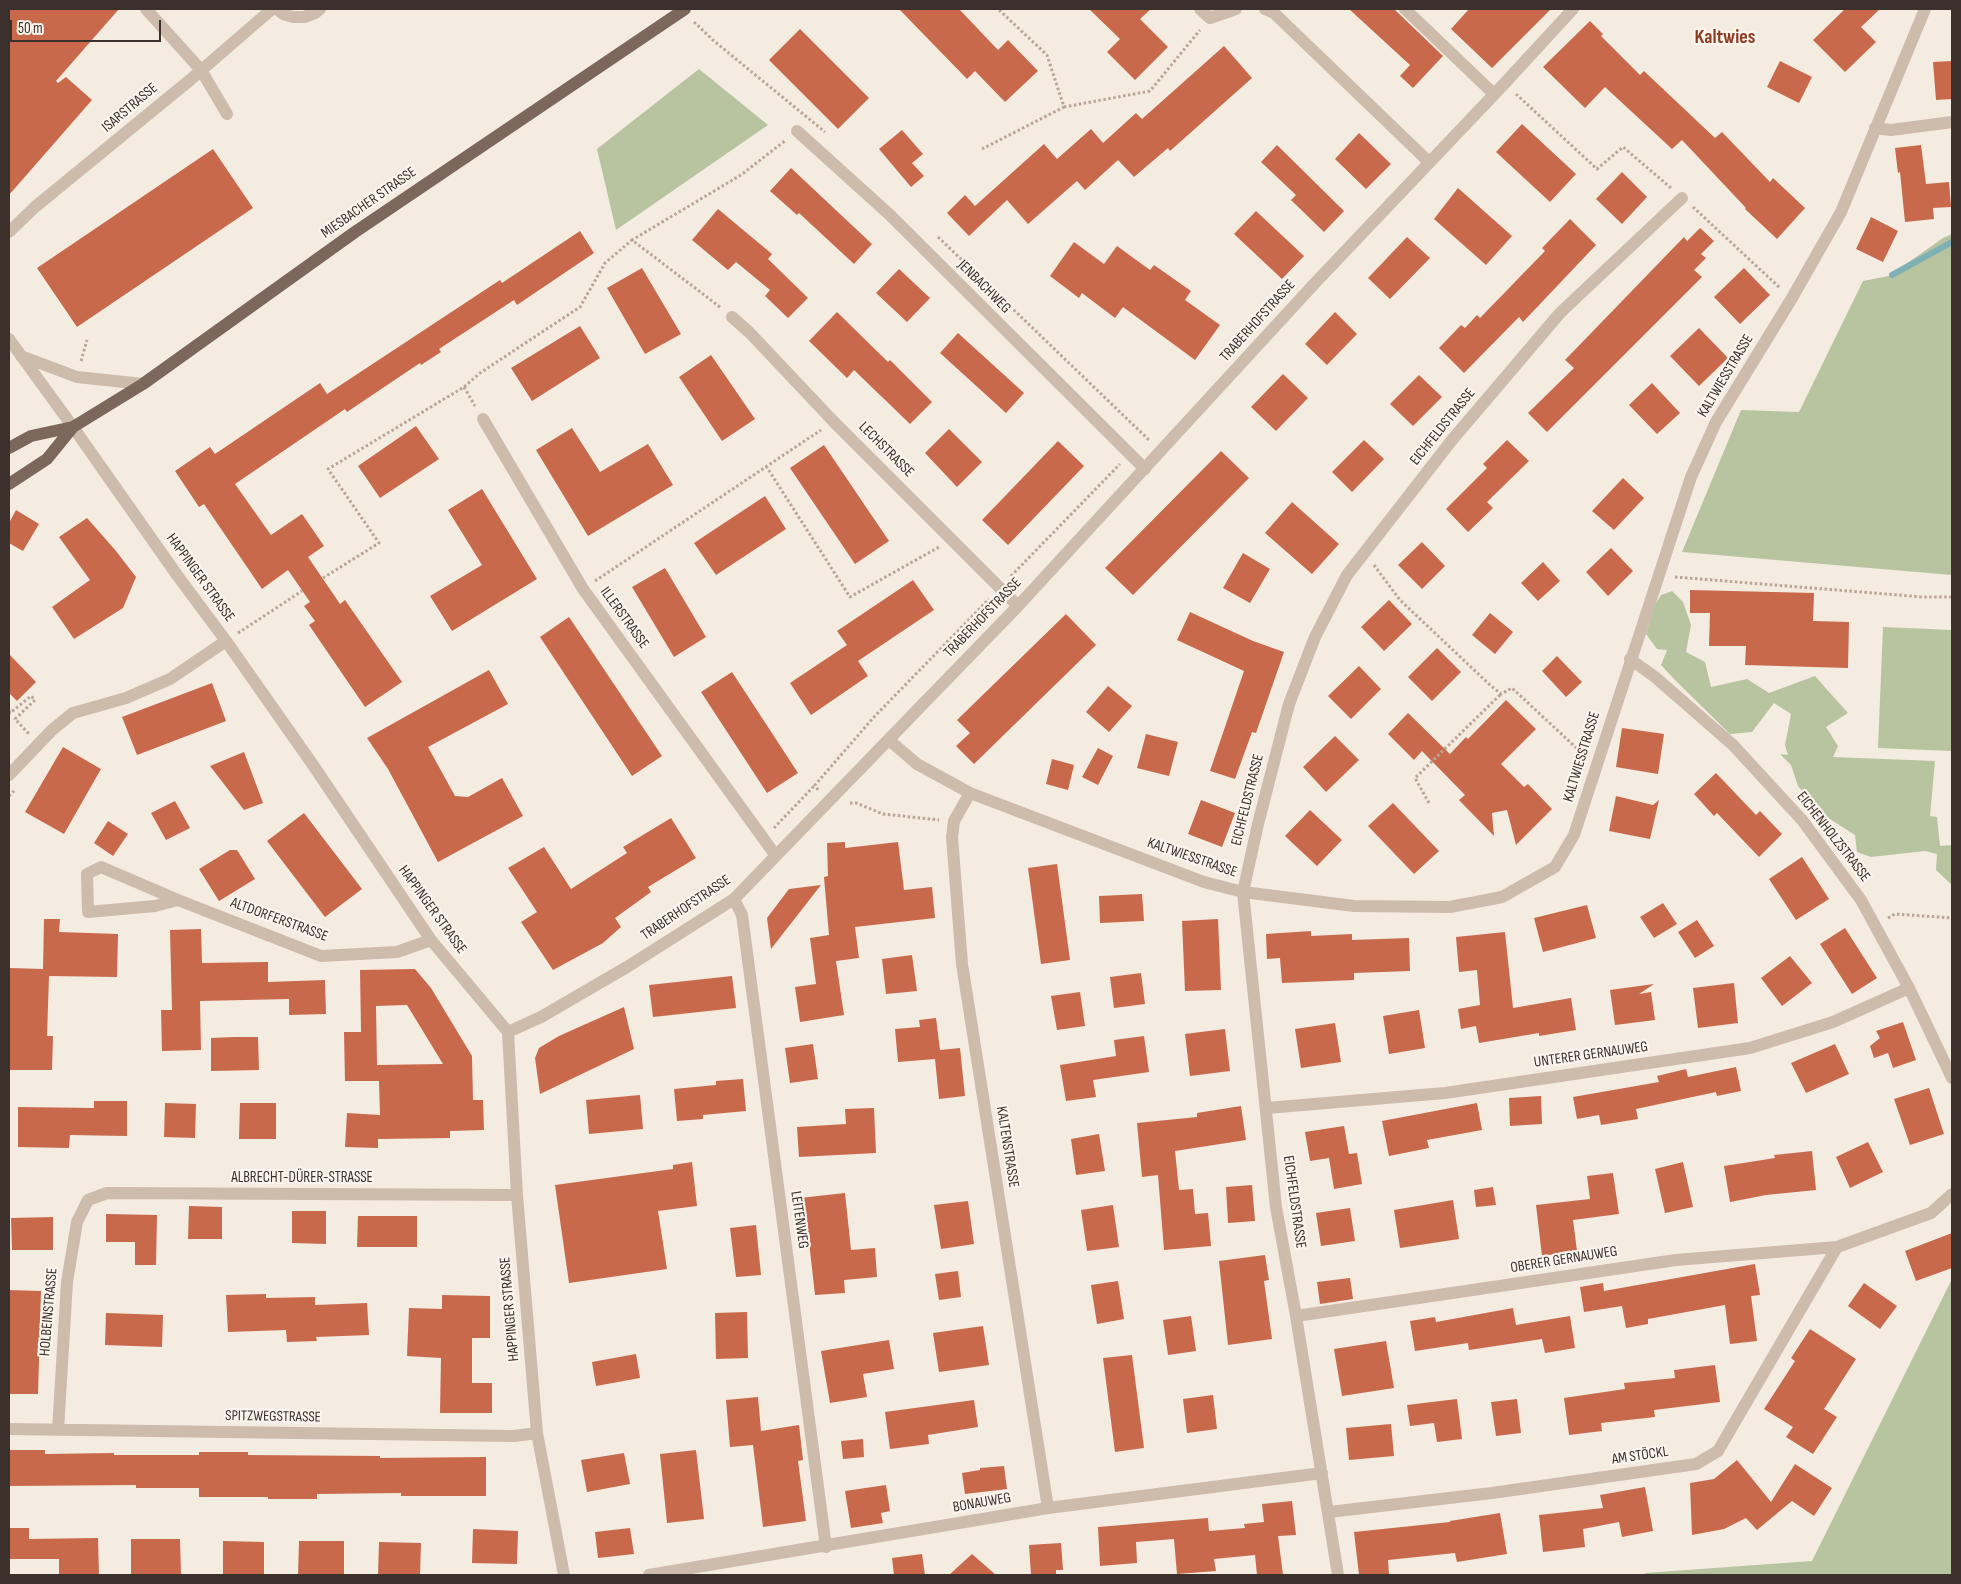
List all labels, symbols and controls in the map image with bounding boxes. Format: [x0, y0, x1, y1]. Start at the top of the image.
scale bar [12, 10, 164, 42]
text: 50 m [18, 19, 43, 38]
district label: Kaltwies [1695, 26, 1755, 50]
street label: ISARSTRASSE [98, 79, 162, 137]
street label: MIESBACHER STRASSE [318, 163, 420, 243]
street label: JENBACHWEG [954, 257, 1014, 317]
street label: TRABERHOFSTRASSE [1216, 276, 1300, 366]
street label: KALTWIESSTRASSE [1694, 331, 1758, 421]
street label: EICHFELDSTRASSE [1407, 385, 1479, 469]
street label: LECHSTRASSE [855, 419, 917, 481]
street label: HAPPINGER STRASSE [162, 530, 238, 626]
street label: TRABERHOFSTRASSE [940, 574, 1026, 662]
street label: ILLERSTRASSE [596, 584, 652, 652]
street label: KALTWIESSTRASSE [1560, 710, 1604, 804]
street label: EICHFELDSTRASSE [1228, 752, 1268, 848]
street label: EICHENHOLZSTRASSE [1792, 788, 1874, 886]
street label: KALTWIESSTRASSE [1145, 834, 1239, 882]
street label: HAPPINGER STRASSE [394, 862, 470, 958]
street label: TRABERHOFSTRASSE [638, 871, 734, 945]
street label: ALTDORFERSTRASSE [228, 894, 330, 946]
street label: UNTERER GERNAUWEG [1533, 1038, 1649, 1072]
street label: KALTENSTRASSE [992, 1105, 1022, 1189]
street label: EICHFELDSTRASSE [1279, 1154, 1309, 1250]
street label: ALBRECHT-DÜRER-STRASSE [231, 1169, 373, 1187]
street label: LEITENWEG [786, 1190, 812, 1250]
street label: OBERER GERNAUWEG [1509, 1243, 1619, 1277]
street label: HAPPINGER STRASSE [496, 1256, 524, 1362]
street label: HOLBEINSTRASSE [36, 1267, 62, 1357]
street label: SPITZWEGSTRASSE [225, 1407, 321, 1427]
street label: AM STÖCKL [1611, 1443, 1669, 1469]
street label: BONAUWEG [952, 1489, 1012, 1517]

